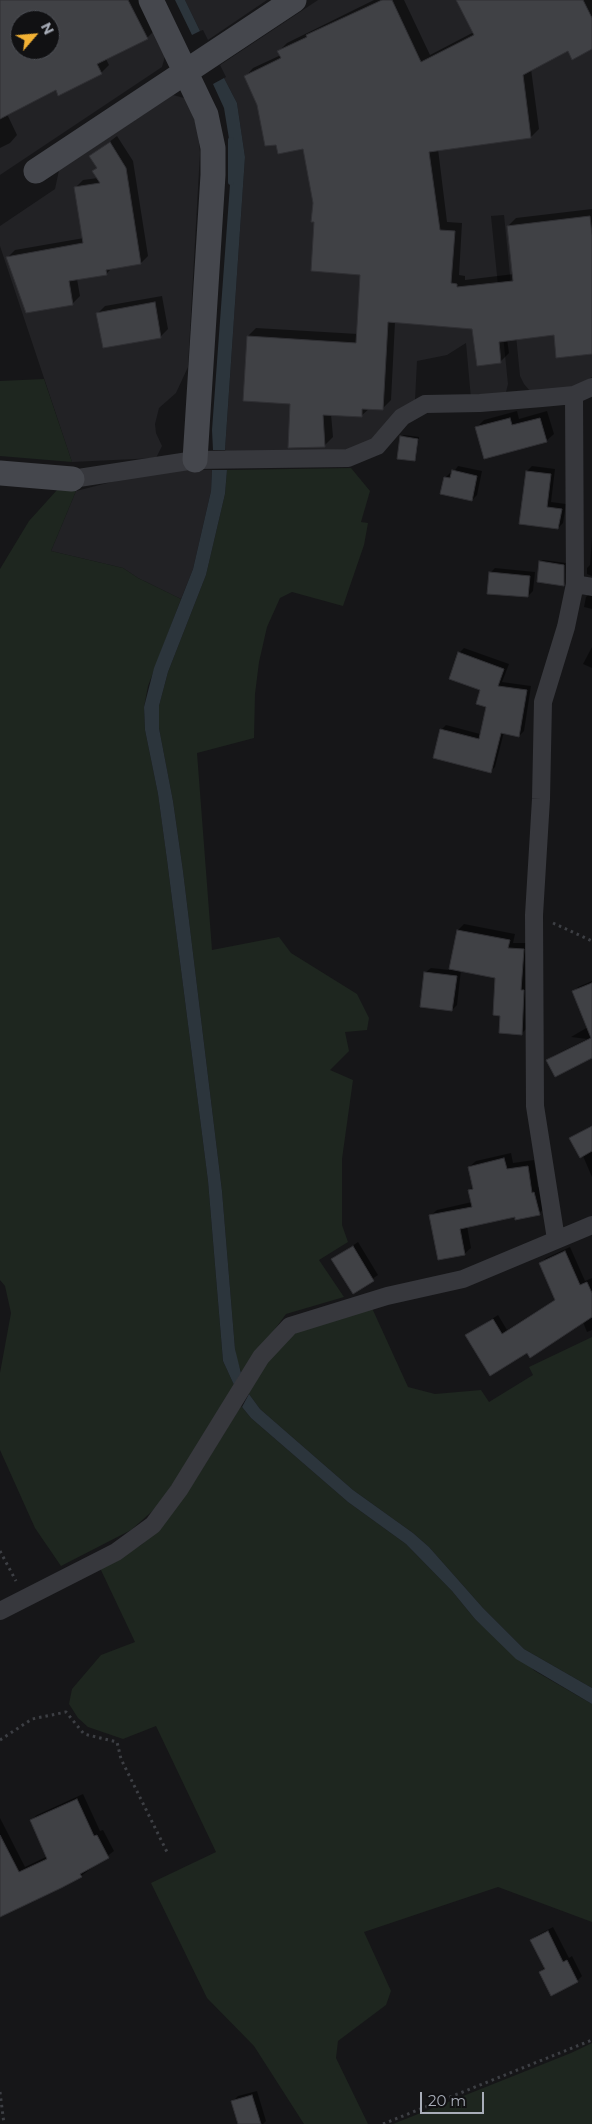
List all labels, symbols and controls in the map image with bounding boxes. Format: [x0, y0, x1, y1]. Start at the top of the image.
north arrow [10, 10, 60, 60]
text: N [37, 20, 58, 38]
scale bar [422, 2082, 486, 2114]
text: 20 m [428, 2091, 466, 2110]

